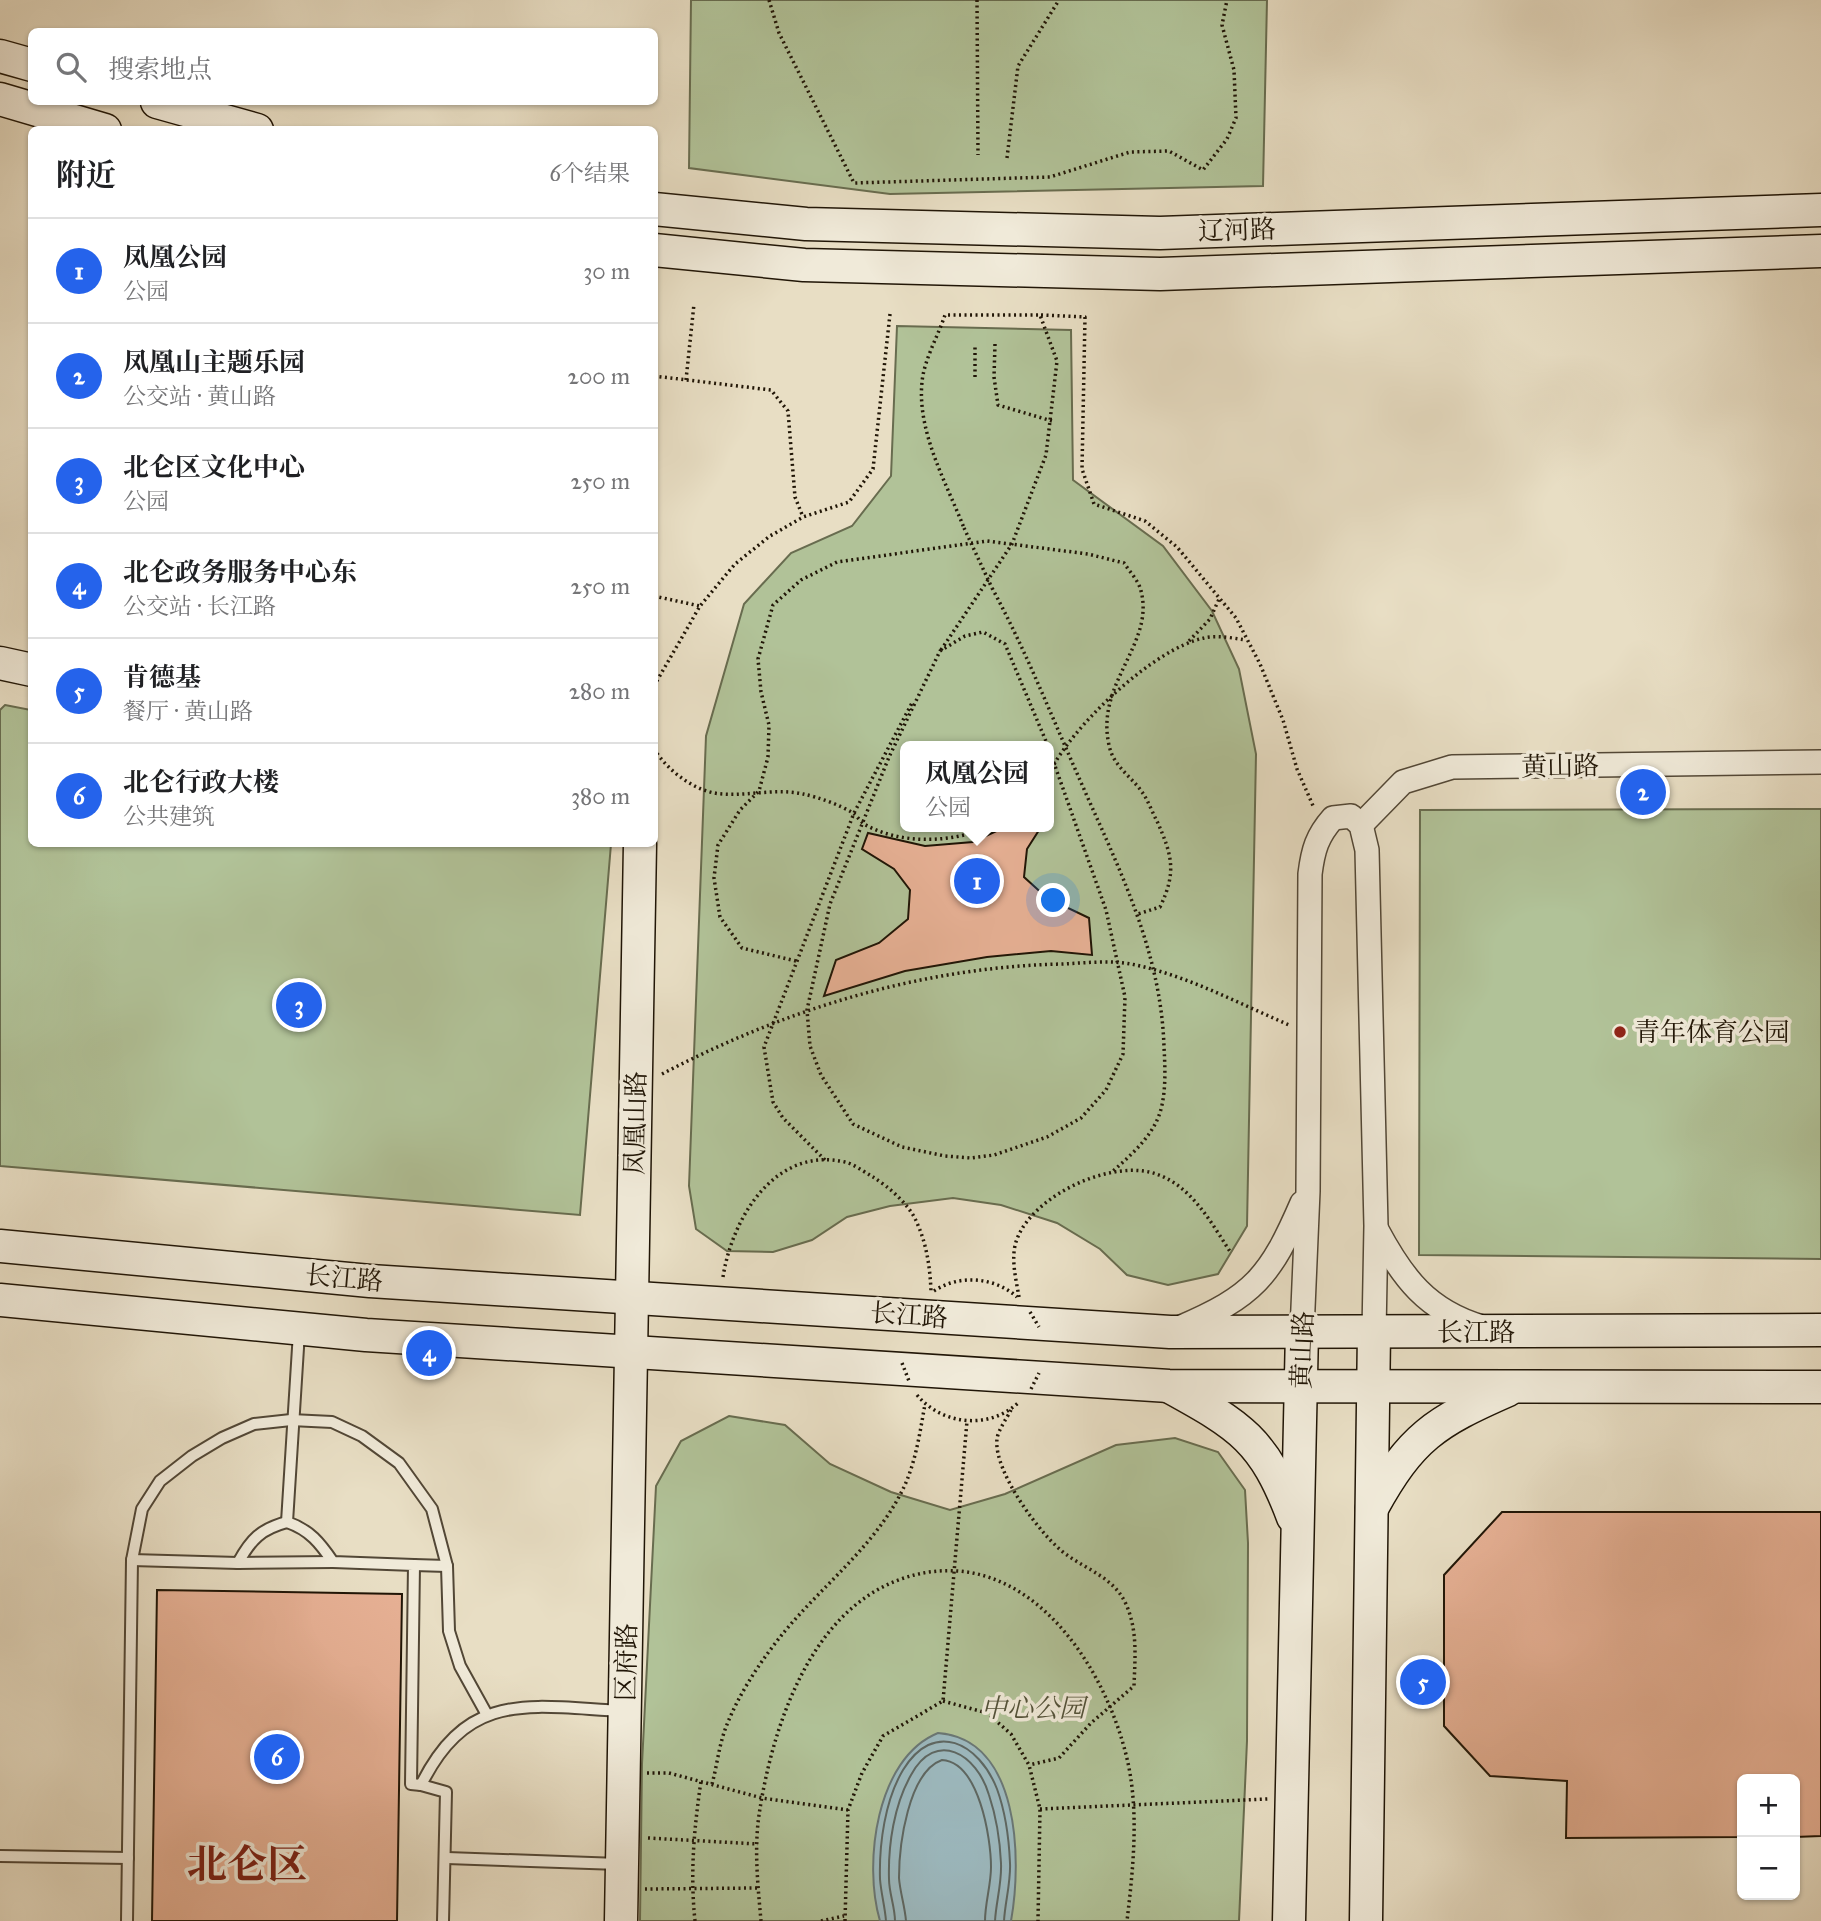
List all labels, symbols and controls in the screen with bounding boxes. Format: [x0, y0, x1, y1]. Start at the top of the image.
search box [28, 28, 658, 105]
icon: search [52, 48, 90, 86]
text: 搜索地点 [108, 53, 212, 85]
text: 附近 [56, 157, 116, 193]
text: 6个结果 [549, 159, 630, 187]
street label: 辽河路 [1197, 213, 1277, 247]
text: 凤凰公园 [123, 241, 227, 273]
text: 1 [74, 257, 84, 285]
text: 30 m [583, 257, 630, 285]
text: 公园 [123, 277, 169, 305]
text: 凤凰山主题乐园 [123, 346, 305, 378]
text: 2 [73, 362, 85, 390]
text: 200 m [568, 362, 630, 390]
text: 公交站 · 黄山路 [123, 382, 276, 410]
text: 北仑区文化中心 [123, 451, 305, 483]
text: 3 [74, 467, 84, 495]
text: 250 m [570, 467, 630, 495]
text: 公园 [123, 487, 169, 515]
text: 北仑政务服务中心东 [123, 556, 357, 588]
text: 4 [73, 572, 85, 600]
text: 250 m [570, 572, 630, 600]
text: 公交站 · 长江路 [123, 592, 276, 620]
text: 肯德基 [123, 661, 201, 693]
text: 5 [74, 677, 84, 705]
text: 280 m [569, 677, 630, 705]
text: 餐厅 · 黄山路 [123, 697, 253, 725]
popup [900, 741, 1054, 832]
street label: 黄山路 [1521, 749, 1599, 783]
text: 凤凰公园 [925, 757, 1029, 789]
text: 北仑行政大楼 [123, 766, 279, 798]
pin: 2 [1620, 766, 1666, 818]
text: 6 [73, 782, 85, 810]
text: 380 m [571, 782, 630, 810]
text: 公园 [925, 793, 971, 821]
text: 公共建筑 [123, 802, 215, 830]
pin: 1 [954, 855, 1000, 907]
your location [1036, 883, 1070, 917]
pin: 3 [276, 979, 322, 1031]
place label: 青年体育公园 [1634, 1016, 1790, 1048]
marker: 青年体育公园 [1612, 1024, 1628, 1040]
street label: 凤凰山路 [618, 1071, 652, 1175]
street label: 长江路 [304, 1259, 384, 1297]
street label: 长江路 [869, 1296, 949, 1334]
street label: 黄山路 [1285, 1310, 1319, 1390]
street label: 长江路 [1437, 1316, 1515, 1348]
pin: 4 [406, 1327, 452, 1379]
street label: 区府路 [609, 1623, 643, 1701]
pin: 5 [1400, 1656, 1446, 1708]
park label: 中心公园 [981, 1692, 1089, 1724]
pin: 6 [254, 1731, 300, 1783]
map controls [1737, 1774, 1800, 1900]
button: + [1737, 1774, 1800, 1837]
button: − [1737, 1837, 1800, 1900]
district label: 北仑区 [187, 1840, 307, 1889]

